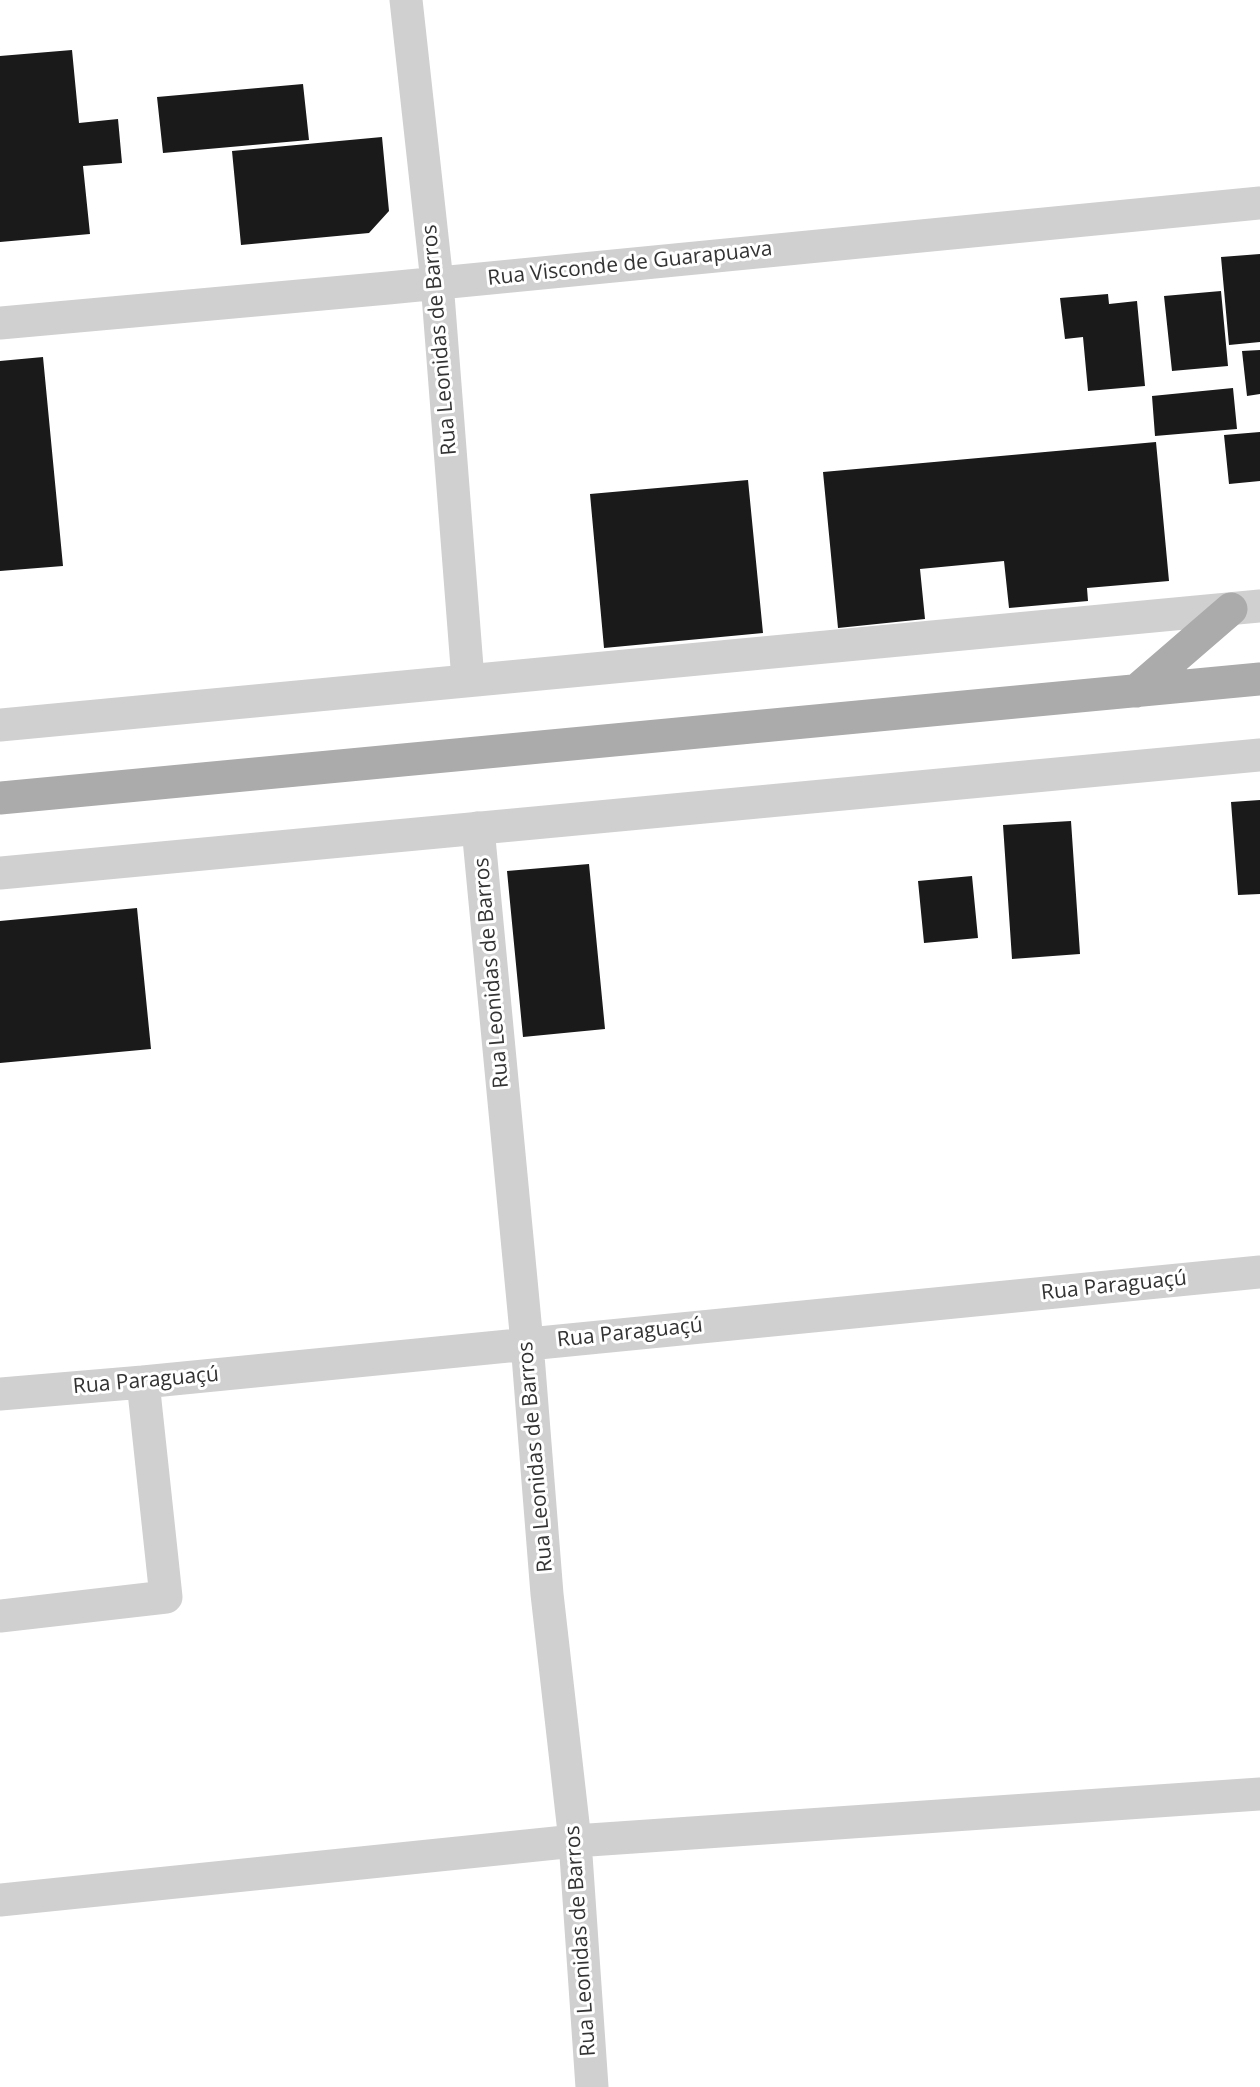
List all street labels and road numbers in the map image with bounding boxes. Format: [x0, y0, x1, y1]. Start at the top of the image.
street label: Rua Leonidas de Barros [417, 224, 463, 456]
street label: Rua Visconde de Guarapuava [486, 237, 774, 291]
street label: Rua Leonidas de Barros [469, 857, 515, 1089]
street label: Rua Paraguaçú [1040, 1266, 1188, 1306]
street label: Rua Paraguaçú [556, 1313, 704, 1353]
street label: Rua Leonidas de Barros [513, 1341, 559, 1573]
street label: Rua Paraguaçú [72, 1362, 220, 1400]
street label: Rua Leonidas de Barros [560, 1825, 602, 2057]

